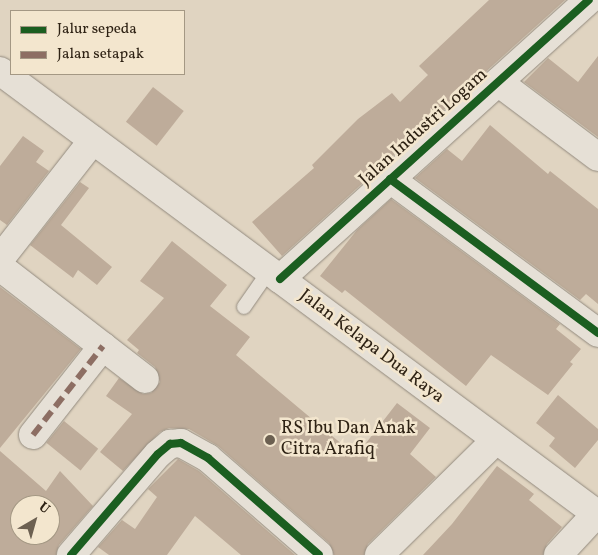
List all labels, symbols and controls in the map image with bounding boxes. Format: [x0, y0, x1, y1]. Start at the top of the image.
legend [10, 10, 185, 75]
text: Jalur sepeda [57, 19, 137, 40]
text: Jalan setapak [57, 44, 144, 65]
street label: Jalan Industri Logam [355, 65, 493, 191]
street label: Jalan Kelapa Dua Raya [294, 285, 448, 409]
place label: RS Ibu Dan Anak Citra Arafiq [281, 419, 415, 462]
marker: RS Ibu Dan Anak Citra Arafiq [263, 433, 277, 447]
north arrow [10, 495, 60, 545]
text: U [34, 498, 54, 519]

